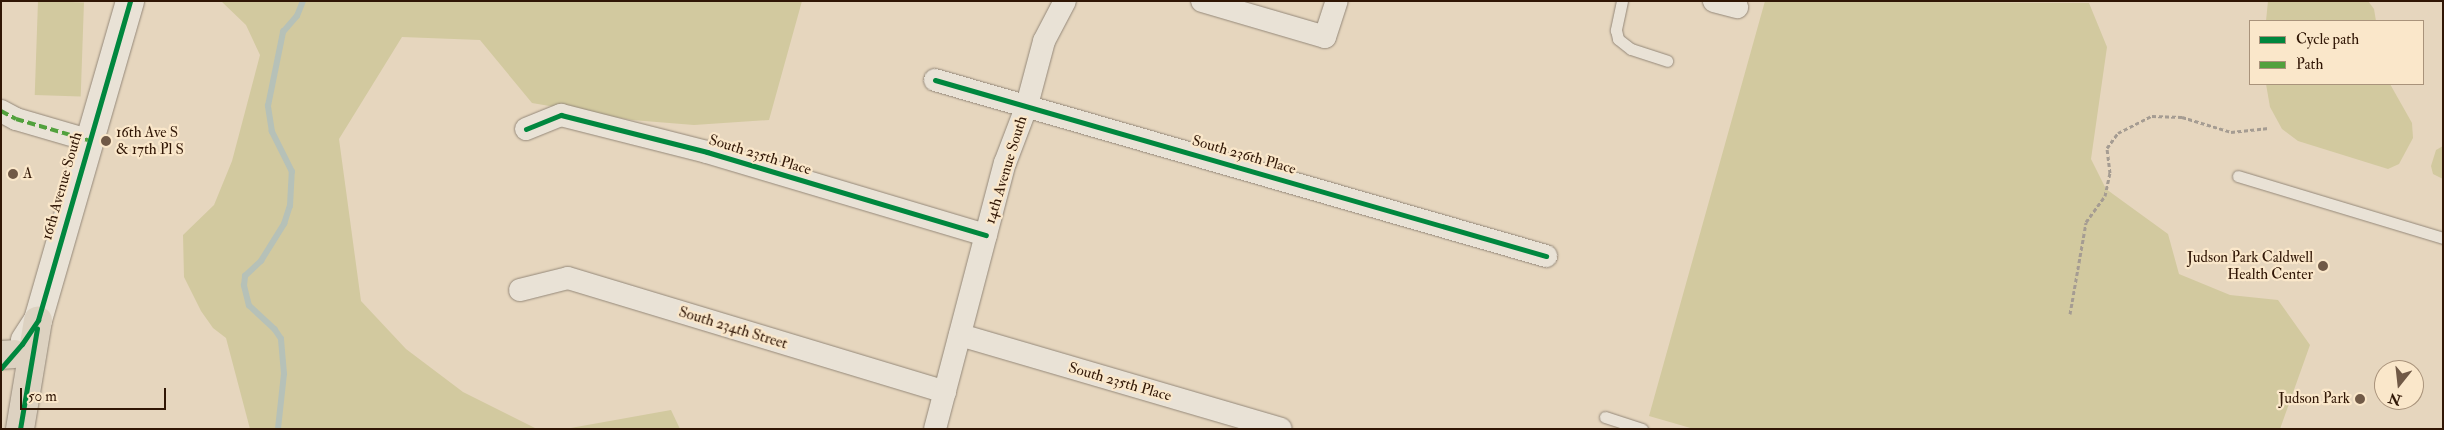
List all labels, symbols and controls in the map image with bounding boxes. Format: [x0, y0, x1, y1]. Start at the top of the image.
legend [2249, 20, 2424, 85]
text: Cycle path [2296, 30, 2359, 49]
text: Path [2296, 55, 2323, 74]
street label: 14th Avenue South [981, 114, 1031, 226]
place label: 16th Ave S & 17th Pl S [116, 123, 184, 158]
street label: 16th Avenue South [38, 130, 86, 242]
street label: South 235th Place [707, 131, 813, 179]
street label: South 236th Place [1190, 132, 1298, 178]
marker: 16th Ave S & 17th Pl S [100, 135, 112, 147]
place label: A [23, 165, 33, 183]
marker: A [7, 168, 19, 180]
place label: Judson Park Caldwell Health Center [2187, 248, 2313, 283]
marker: Judson Park Caldwell Health Center [2317, 260, 2329, 272]
street label: South 234th Street [677, 303, 789, 353]
street label: South 235th Place [1067, 359, 1173, 405]
north arrow [2374, 360, 2424, 410]
scale bar [22, 378, 169, 410]
text: 50 m [28, 387, 57, 406]
text: N [2387, 389, 2403, 409]
place label: Judson Park [2279, 390, 2350, 408]
marker: Judson Park [2354, 393, 2366, 405]

